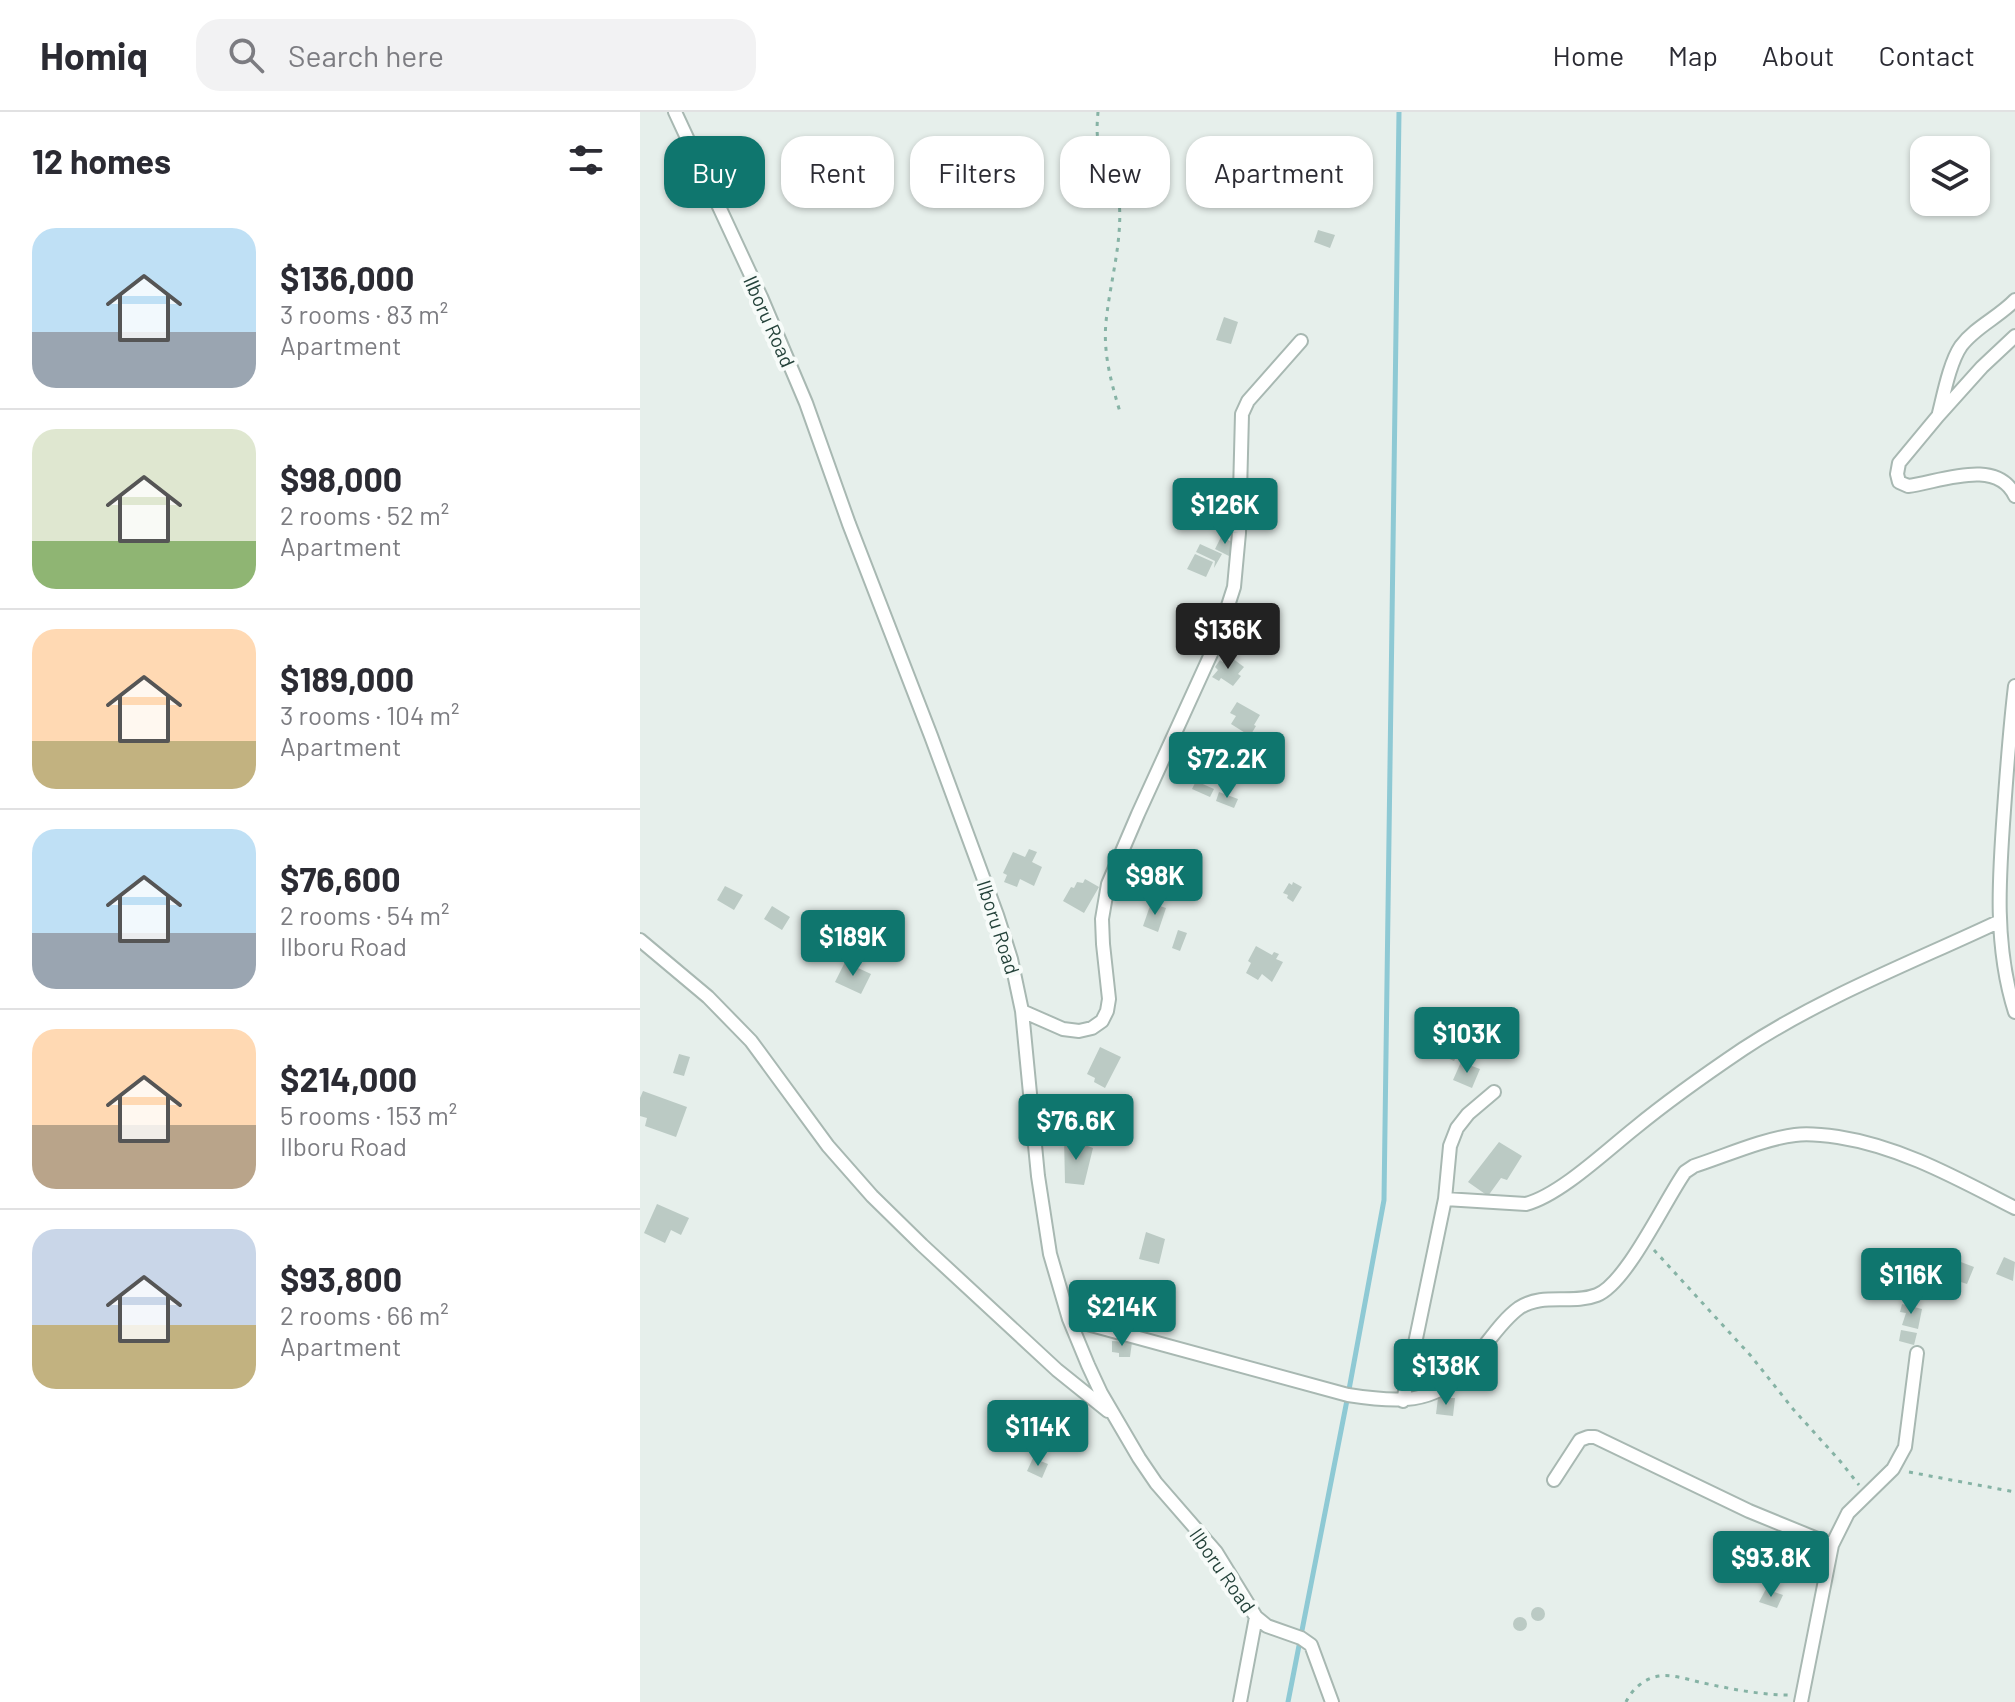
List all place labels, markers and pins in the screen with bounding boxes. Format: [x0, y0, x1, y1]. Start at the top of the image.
pin: $126K [1169, 478, 1281, 546]
pin: $136K [1172, 603, 1284, 671]
pin: $72.2K [1162, 732, 1292, 800]
pin: $98K [1108, 849, 1202, 917]
pin: $189K [797, 910, 909, 978]
pin: $103K [1411, 1007, 1523, 1075]
pin: $76.6K [1011, 1094, 1141, 1162]
pin: $116K [1855, 1248, 1967, 1316]
pin: $214K [1066, 1280, 1178, 1348]
pin: $138K [1390, 1339, 1502, 1407]
pin: $114K [982, 1400, 1094, 1468]
pin: $93.8K [1706, 1531, 1836, 1599]

